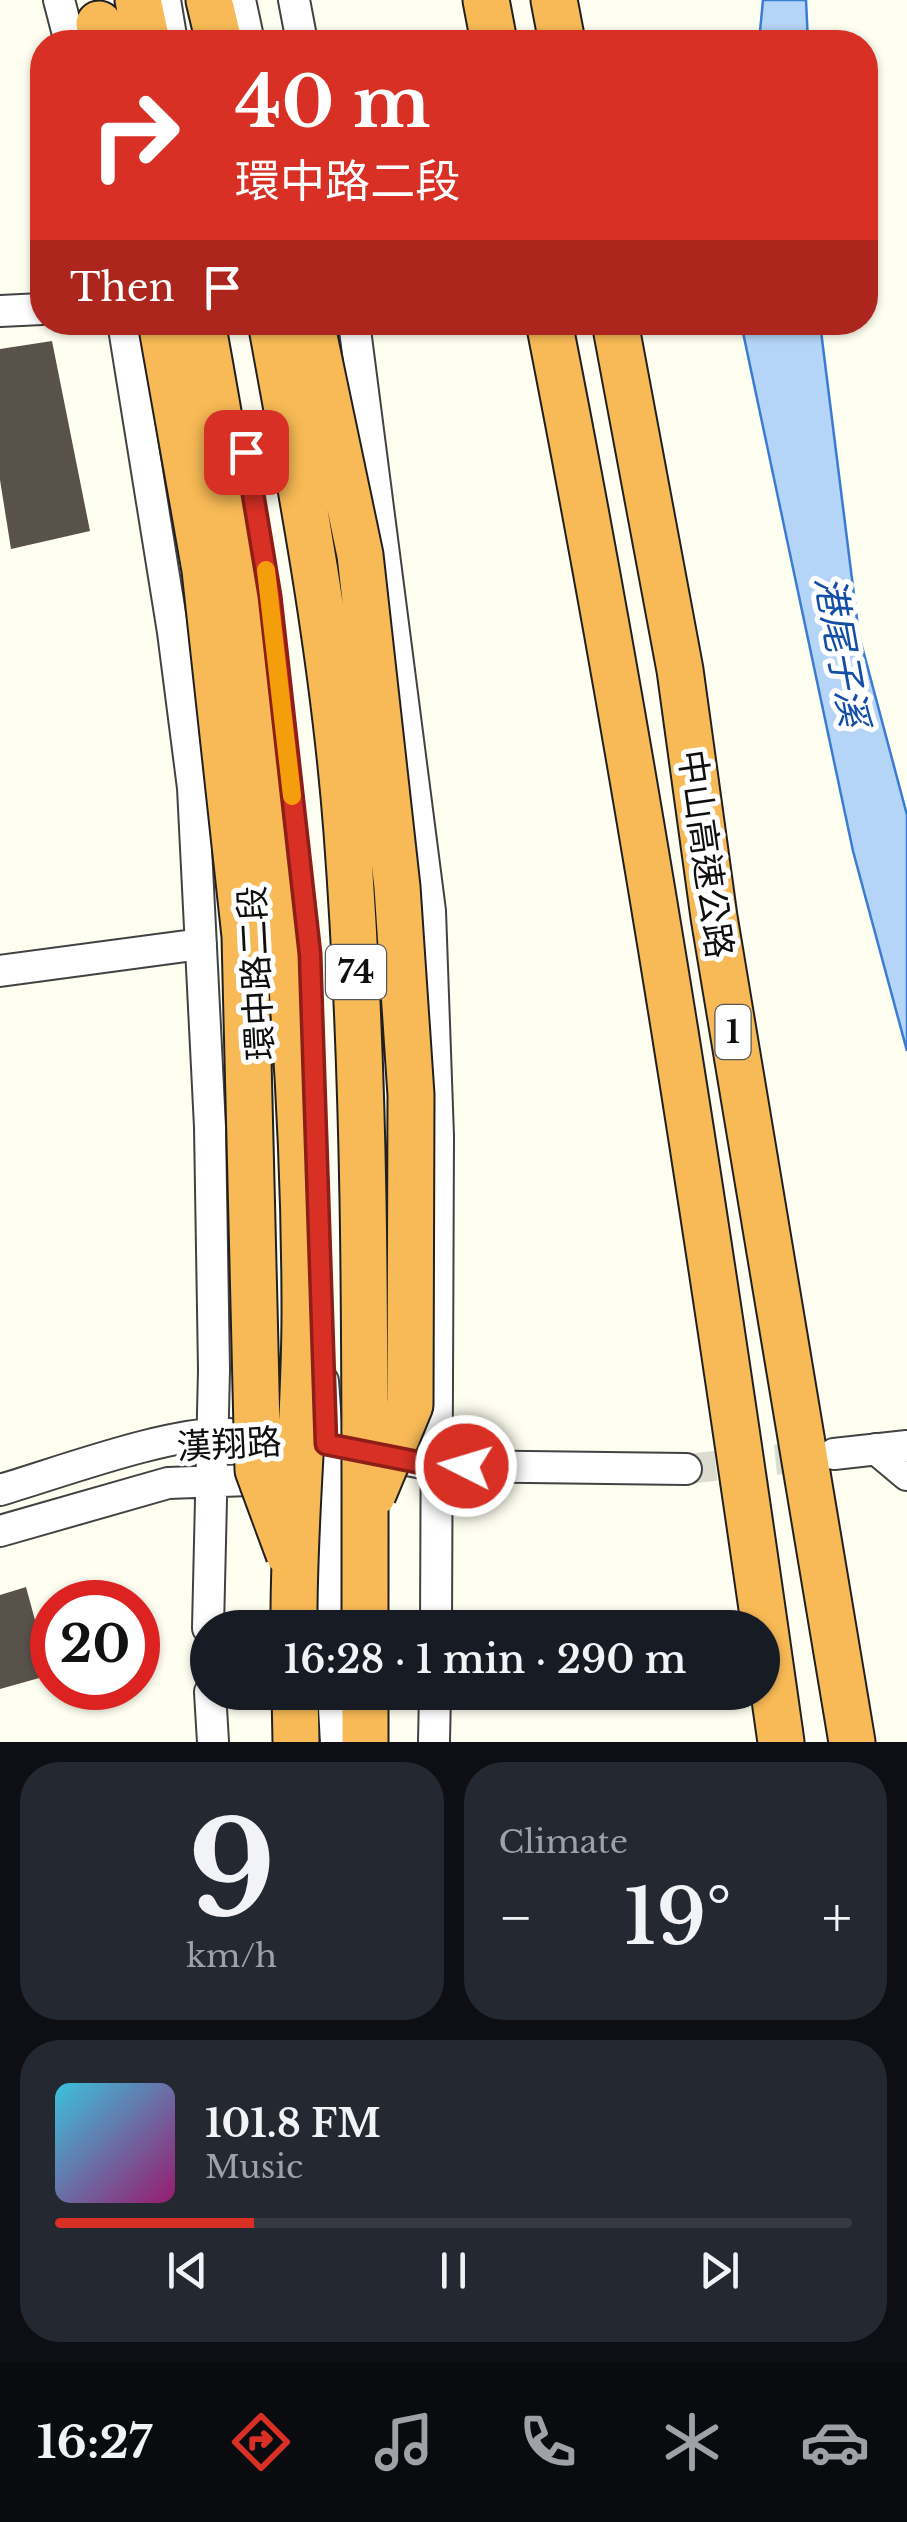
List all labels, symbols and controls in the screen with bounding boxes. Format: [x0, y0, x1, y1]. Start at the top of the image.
text: 40 m [235, 59, 430, 146]
icon: right [70, 70, 200, 200]
text: 環中路二段 [235, 153, 460, 209]
icon: arrive [195, 260, 250, 315]
text: Then [70, 264, 175, 311]
pin [204, 410, 289, 495]
icon: arrive [219, 425, 274, 480]
water label: 港尾子溪 [806, 572, 879, 735]
street label: 中山高速公路 [670, 747, 742, 961]
street label: 環中路二段 [230, 884, 282, 1062]
road number: 74 [326, 945, 386, 999]
road number: 1 [716, 1005, 750, 1059]
position arrow [414, 1414, 518, 1518]
street label: 漢翔路 [175, 1420, 283, 1468]
speed limit sign: 20 [30, 1580, 160, 1710]
text: 16:28 · 1 min · 290 m [284, 1636, 686, 1683]
text: 9 [188, 1790, 276, 1951]
text: Climate [499, 1822, 628, 1862]
text: 19° [624, 1871, 732, 1964]
text: − [499, 1884, 533, 1952]
text: + [822, 1884, 852, 1952]
text: km/h [186, 1936, 277, 1976]
text: 101.8 FM [205, 2100, 381, 2147]
text: Music [205, 2147, 303, 2187]
icon: previous [160, 2243, 215, 2298]
icon: pause [426, 2243, 481, 2298]
icon: next [692, 2243, 747, 2298]
icon: directions [226, 2407, 296, 2477]
icon: music [369, 2407, 439, 2477]
icon: phone [513, 2407, 583, 2477]
icon: climate [657, 2407, 727, 2477]
icon: car [800, 2407, 870, 2477]
text: 16:27 [37, 2414, 152, 2470]

